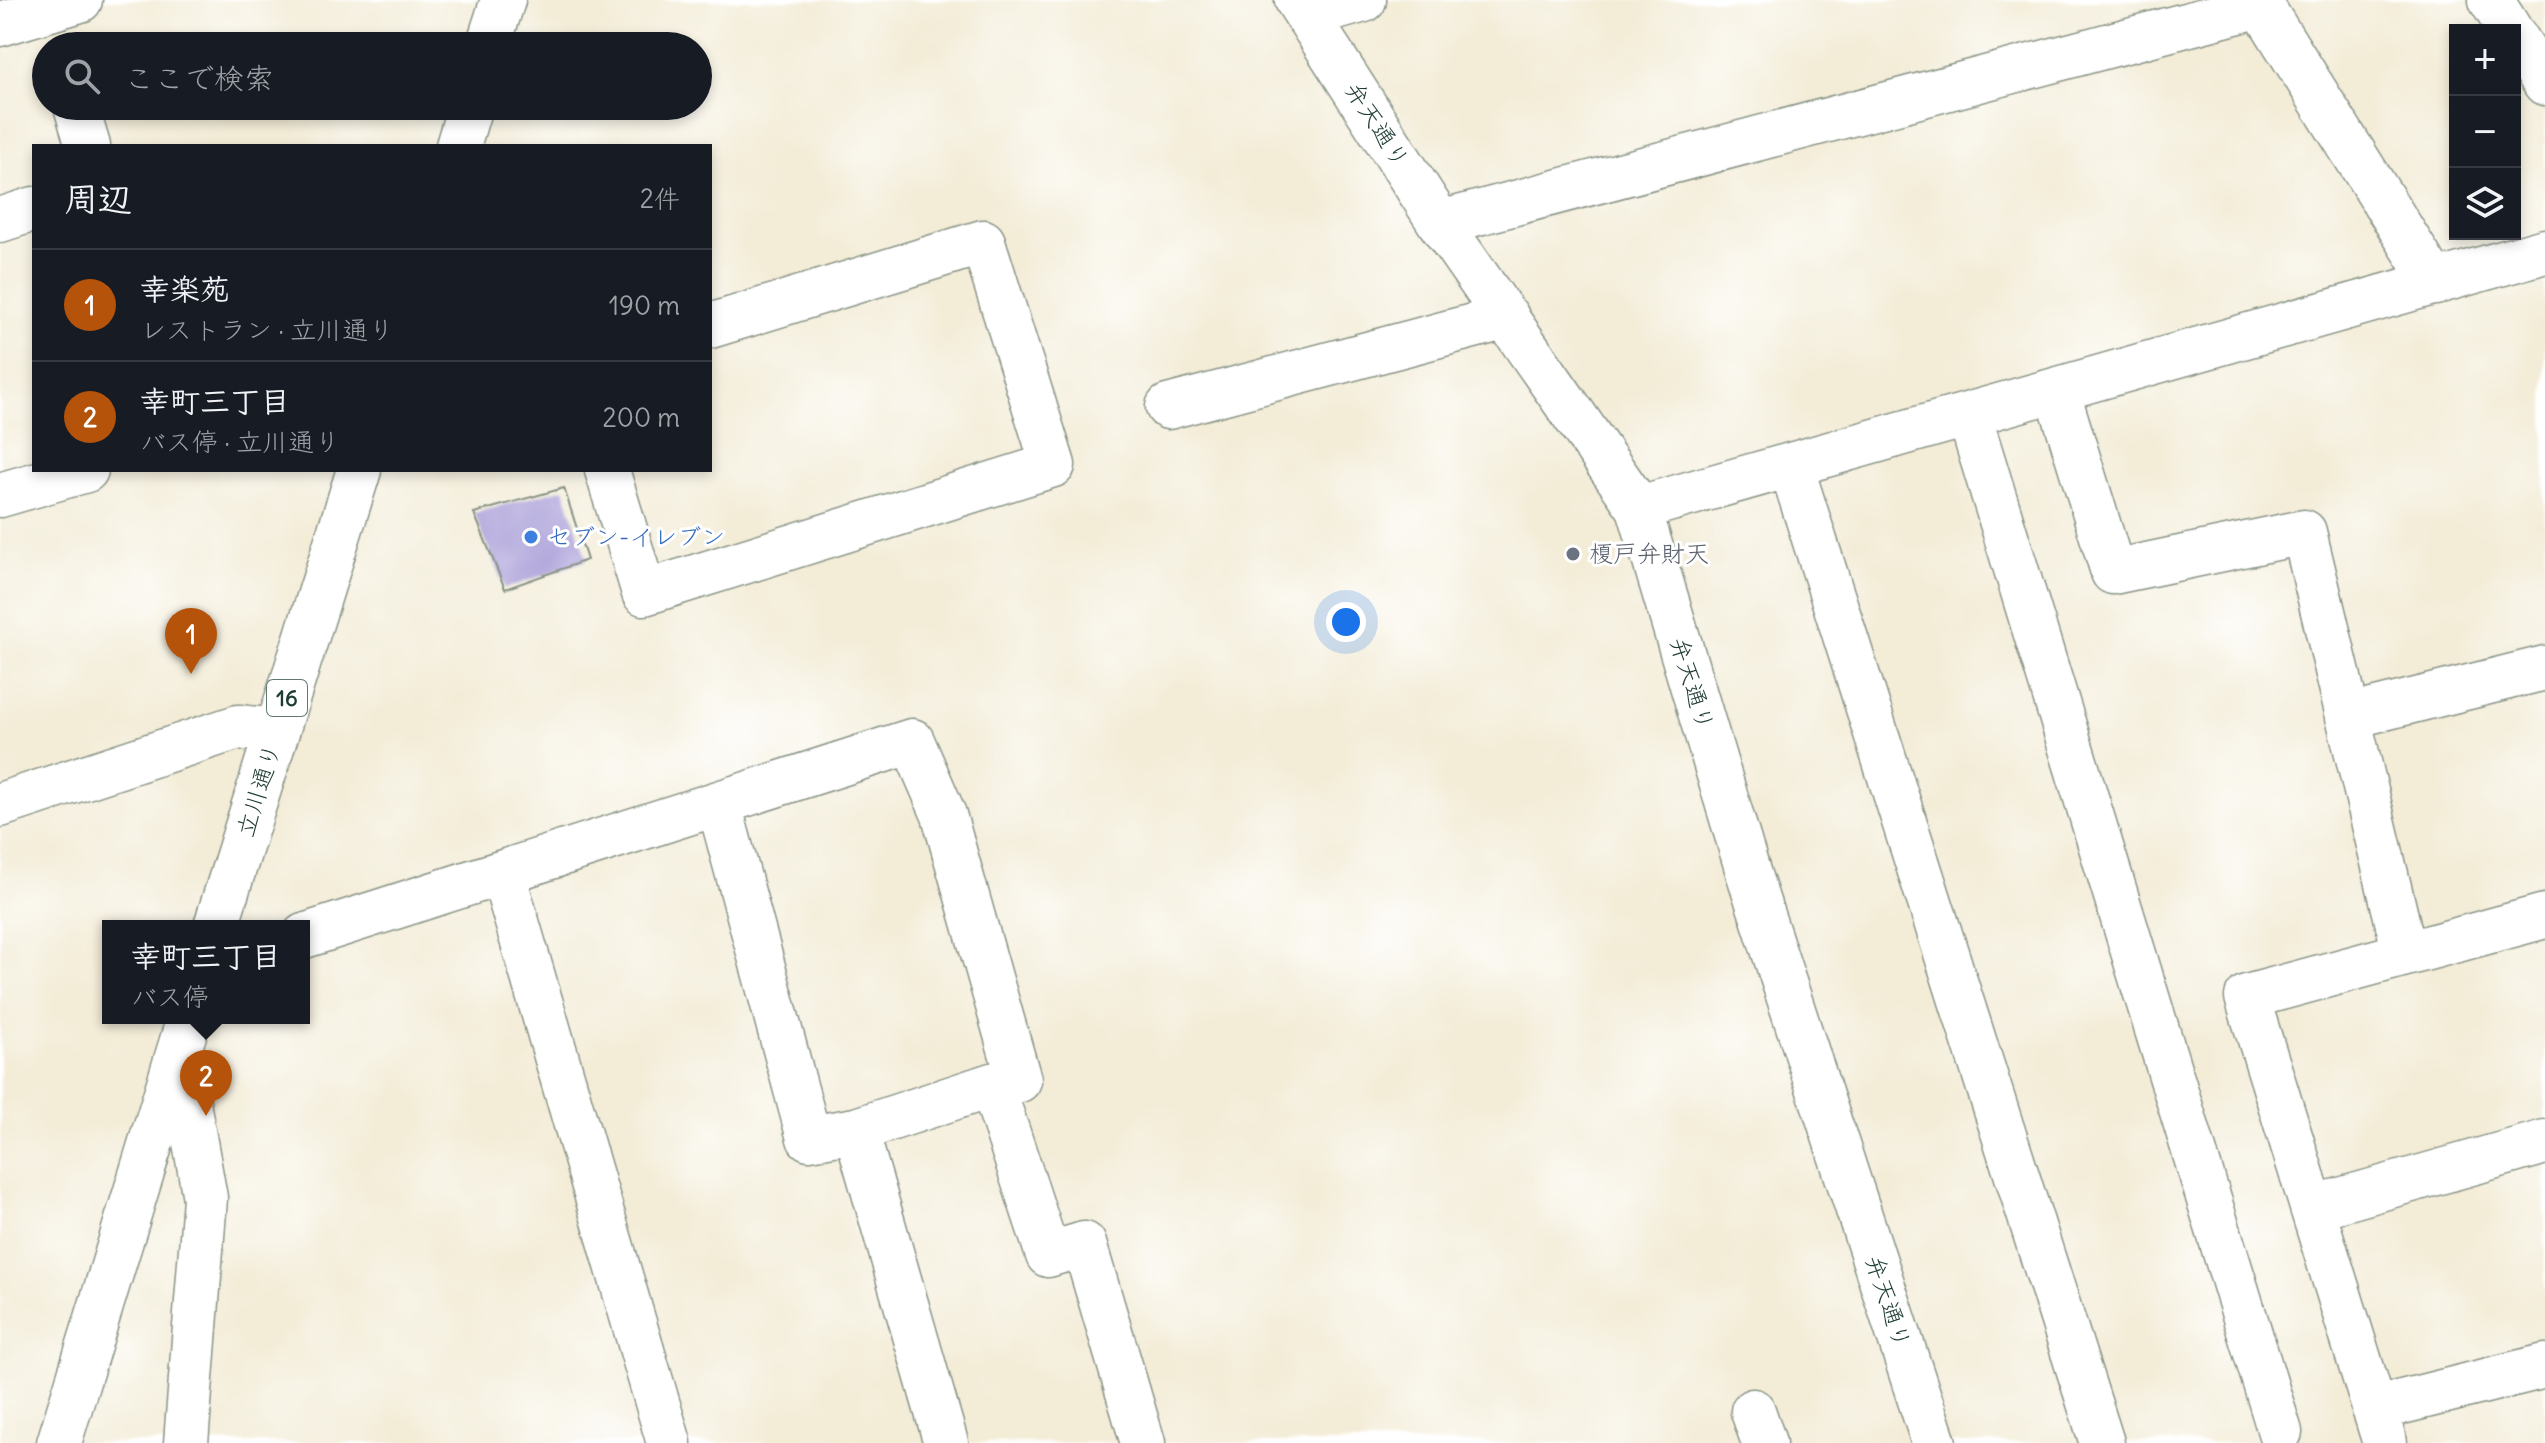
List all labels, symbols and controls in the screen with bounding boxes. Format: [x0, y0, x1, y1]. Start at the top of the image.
map controls [2449, 24, 2521, 240]
button: + [2449, 24, 2521, 96]
search box [32, 32, 712, 120]
icon: search [60, 54, 104, 98]
text: ここで検索 [124, 59, 274, 97]
street label: 弁天通り [1339, 76, 1417, 173]
button: − [2449, 96, 2521, 168]
button: layers [2449, 168, 2521, 240]
text: 周辺 [64, 177, 132, 220]
text: 2件 [640, 182, 680, 215]
text: 幸楽苑 [140, 270, 230, 308]
text: 1 [85, 289, 95, 322]
text: 190 m [609, 289, 680, 322]
text: レストラン · 立川通り [140, 313, 394, 346]
text: 幸町三丁目 [140, 382, 290, 420]
text: 2 [83, 401, 97, 434]
text: 200 m [603, 401, 680, 434]
text: バス停 · 立川通り [140, 425, 340, 458]
place label: セブン-イレブン [547, 521, 725, 551]
marker: セブン-イレブン [522, 528, 540, 546]
place label: 榎戸弁財天 [1589, 538, 1709, 568]
marker: 榎戸弁財天 [1564, 545, 1582, 563]
your location [1326, 602, 1366, 642]
pin: 1 [165, 608, 217, 674]
street label: 弁天通り [1665, 633, 1721, 734]
road number: 16 [267, 680, 307, 716]
street label: 立川通り [230, 739, 286, 840]
popup [102, 920, 310, 1024]
text: 幸町三丁目 [131, 937, 281, 975]
text: バス停 [131, 980, 209, 1013]
pin: 2 [180, 1050, 232, 1116]
street label: 弁天通り [1860, 1251, 1918, 1352]

